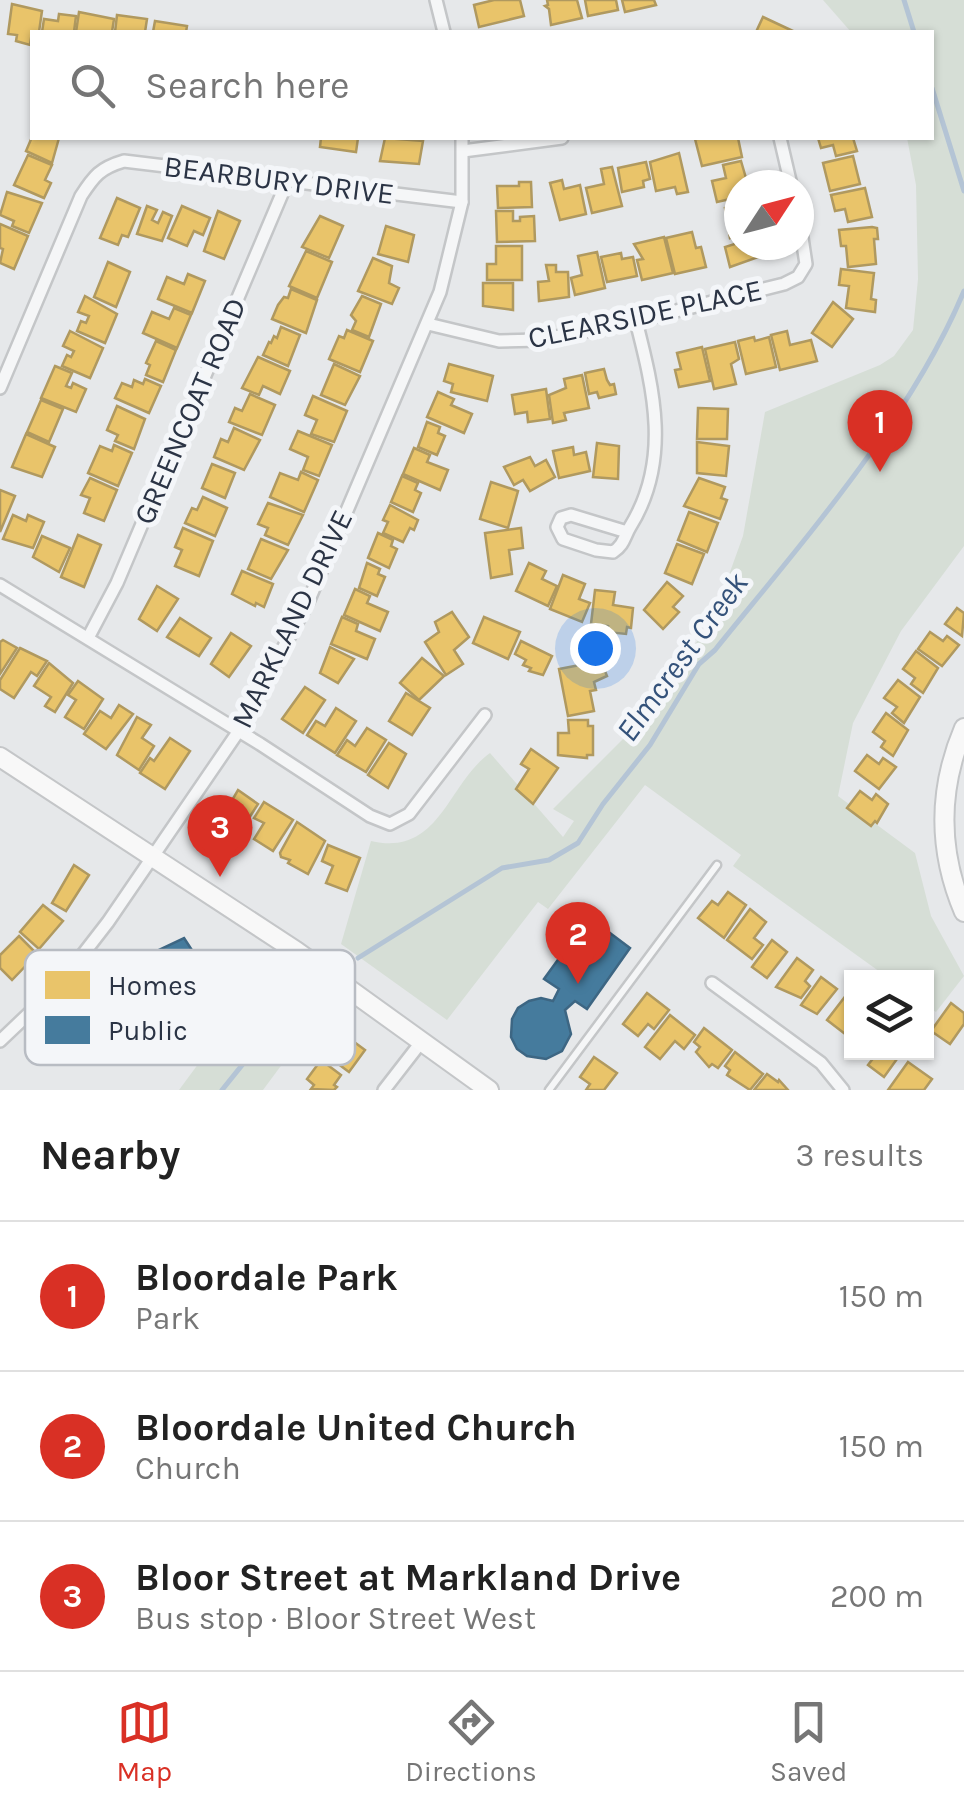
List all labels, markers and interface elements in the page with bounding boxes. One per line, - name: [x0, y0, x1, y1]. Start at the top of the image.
- search box: [30, 30, 934, 140]
- icon: search: [65, 58, 120, 113]
- text: Search here: [145, 63, 349, 108]
- street label: BEARBURY DRIVE: [162, 148, 396, 212]
- north arrow: [724, 170, 814, 260]
- street label: CLEARSIDE PLACE: [525, 272, 765, 356]
- street label: GREENCOAT ROAD: [126, 292, 254, 530]
- pin: 1: [848, 390, 912, 472]
- street label: MARKLAND DRIVE: [224, 504, 360, 734]
- water label: Elmcrest Creek: [609, 565, 756, 748]
- your location: [570, 623, 621, 674]
- pin: 3: [188, 794, 252, 877]
- pin: 2: [546, 902, 610, 984]
- legend: [25, 950, 355, 1065]
- text: Homes: [108, 969, 197, 1002]
- map controls: [844, 970, 934, 1060]
- button: layers: [844, 970, 934, 1060]
- text: Public: [108, 1014, 188, 1047]
- text: Nearby: [40, 1130, 180, 1180]
- text: 3 results: [796, 1137, 924, 1174]
- text: Bloordale Park: [135, 1255, 398, 1300]
- text: 1: [67, 1278, 78, 1315]
- text: 150 m: [839, 1278, 924, 1315]
- text: Park: [135, 1300, 200, 1337]
- text: Bloordale United Church: [135, 1405, 577, 1450]
- text: 2: [63, 1428, 82, 1465]
- text: 150 m: [839, 1428, 924, 1465]
- text: Church: [135, 1450, 241, 1487]
- text: Bloor Street at Markland Drive: [135, 1555, 681, 1600]
- text: 3: [63, 1578, 82, 1615]
- text: 200 m: [830, 1578, 924, 1615]
- text: Bus stop · Bloor Street West: [135, 1600, 536, 1637]
- tab: Map: [117, 1695, 172, 1788]
- tab: Directions: [405, 1695, 537, 1788]
- tab: Saved: [770, 1695, 847, 1788]

